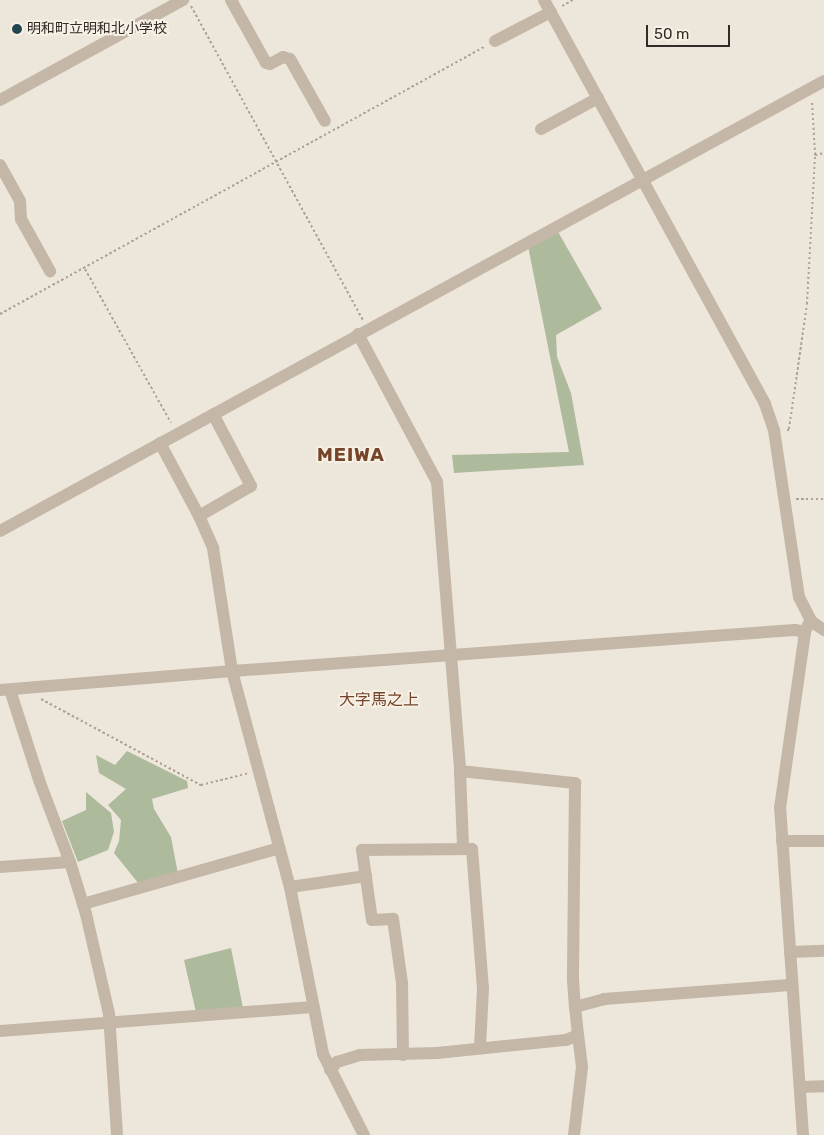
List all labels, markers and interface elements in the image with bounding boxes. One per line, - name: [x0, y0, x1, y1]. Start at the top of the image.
- scale bar: [649, 15, 733, 47]
- place label: 明和町立明和北小学校: [27, 21, 167, 37]
- marker: 明和町立明和北小学校: [11, 23, 23, 35]
- text: 50 m: [654, 25, 689, 43]
- district label: MEIWA: [316, 444, 386, 466]
- district label: 大字馬之上: [339, 690, 419, 710]

